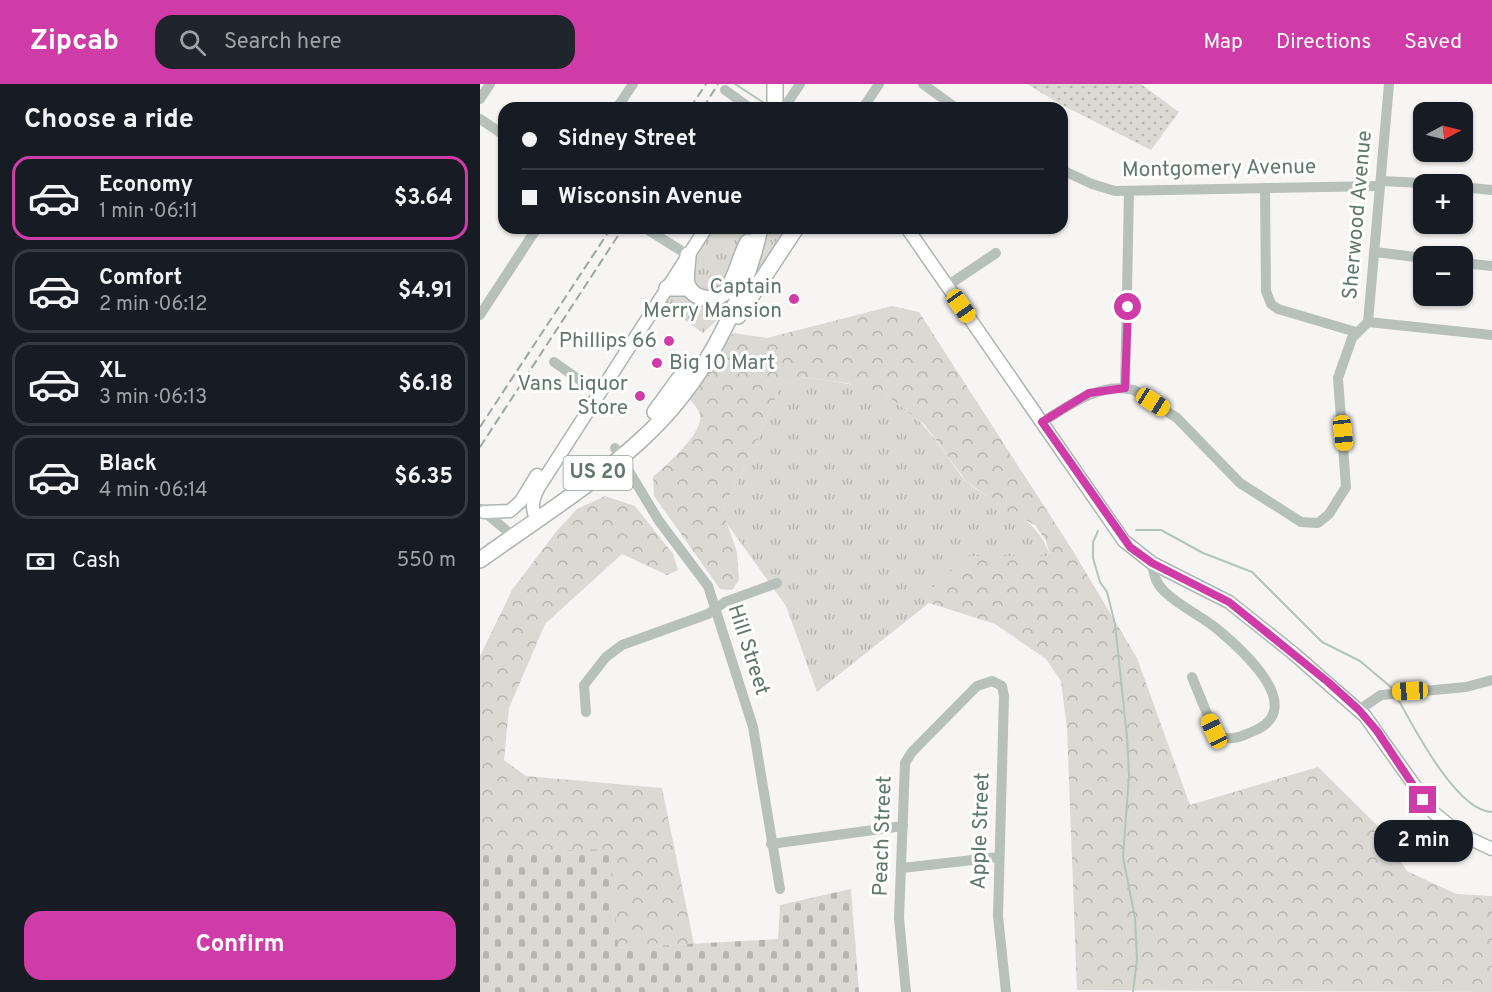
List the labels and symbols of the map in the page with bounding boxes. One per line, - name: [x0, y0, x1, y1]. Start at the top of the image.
- north arrow: [1413, 102, 1473, 162]
- street label: Sherwood Avenue: [1337, 129, 1379, 301]
- street label: Montgomery Avenue: [1122, 154, 1316, 184]
- place label: Captain Merry Mansion: [643, 274, 782, 325]
- car: [943, 286, 979, 326]
- marker: Captain Merry Mansion: [787, 292, 801, 306]
- route start: [1114, 293, 1141, 320]
- place label: Phillips 66: [559, 328, 657, 355]
- marker: Phillips 66: [662, 334, 676, 348]
- place label: Big 10 Mart: [669, 350, 775, 377]
- marker: Big 10 Mart: [650, 356, 664, 370]
- place label: Vans Liquor Store: [517, 371, 628, 422]
- car: [1133, 385, 1173, 419]
- marker: Vans Liquor Store: [633, 389, 647, 403]
- car: [1332, 414, 1354, 452]
- road number: US 20: [564, 456, 632, 490]
- street label: Hill Street: [721, 601, 775, 699]
- car: [1392, 681, 1428, 701]
- car: [1198, 711, 1230, 751]
- street label: Apple Street: [965, 772, 997, 890]
- street label: Peach Street: [867, 775, 899, 897]
- route end: [1409, 786, 1436, 813]
- callout: 2 min: [1374, 821, 1472, 863]

